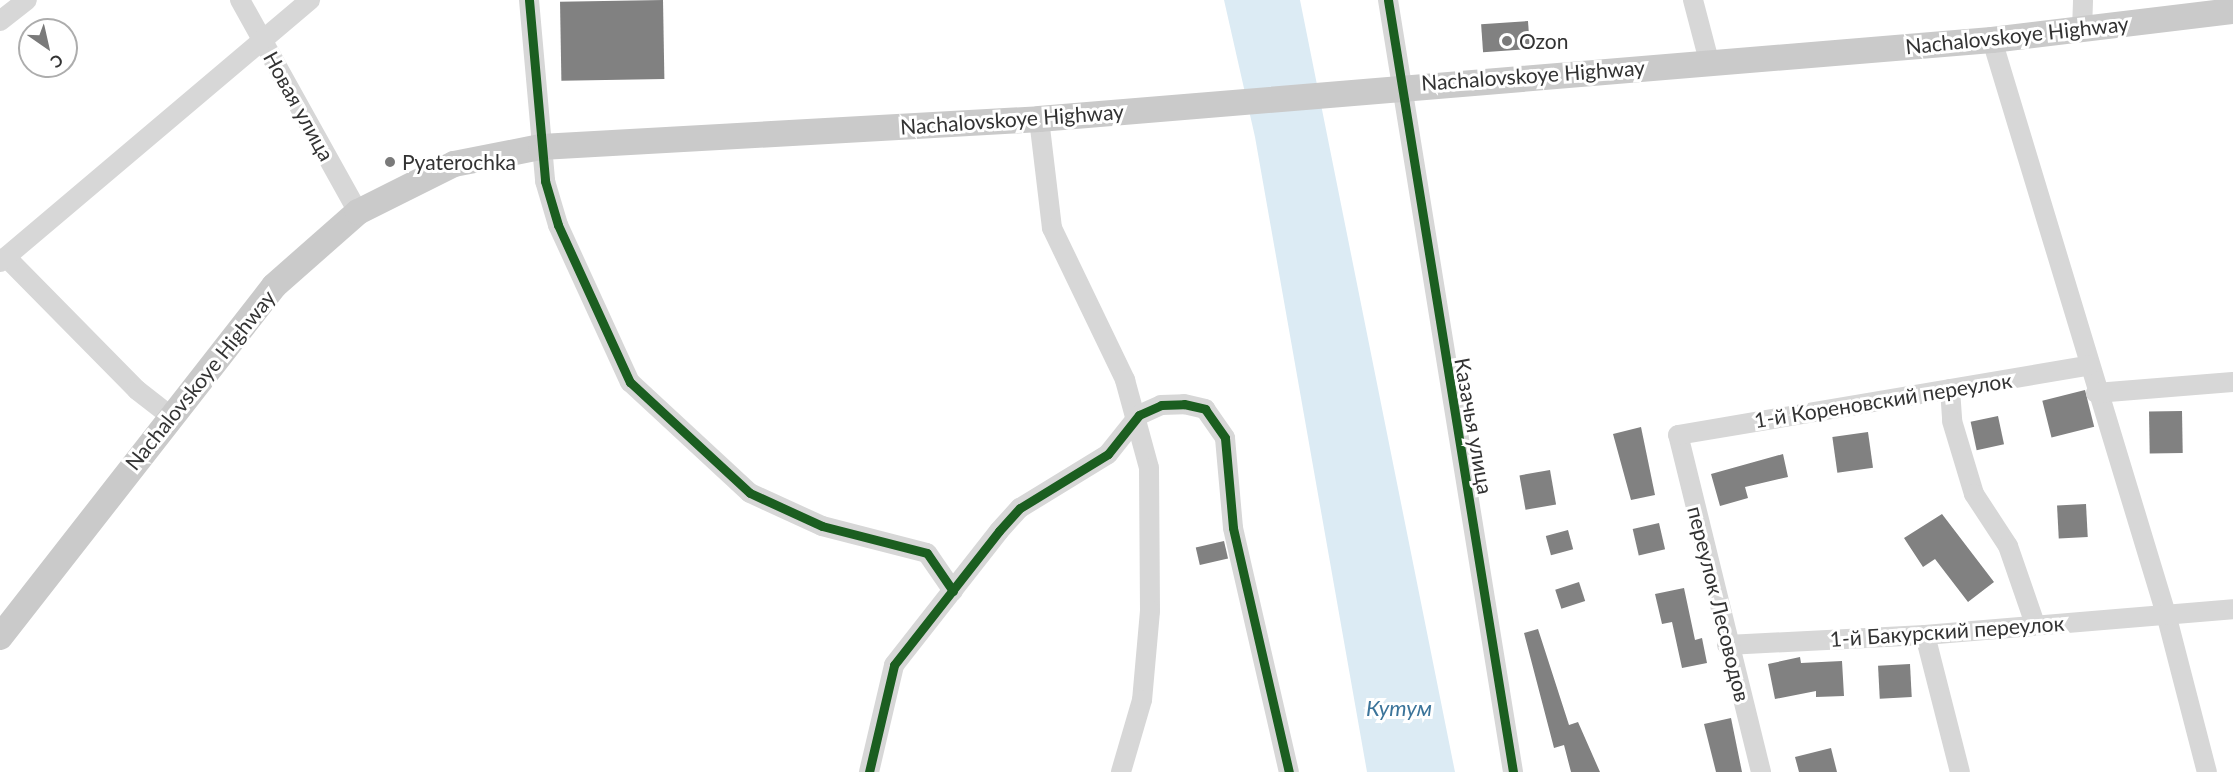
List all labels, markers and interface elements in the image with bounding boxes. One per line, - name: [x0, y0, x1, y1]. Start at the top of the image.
- street label: Nachalovskoye Highway: [1904, 11, 2130, 59]
- north arrow: [18, 18, 78, 78]
- place label: Ozon: [1519, 28, 1568, 54]
- marker: Ozon: [1500, 34, 1514, 48]
- street label: Новая улица: [259, 47, 339, 165]
- text: С: [48, 51, 67, 73]
- street label: Nachalovskoye Highway: [1420, 55, 1646, 95]
- street label: Nachalovskoye Highway: [899, 99, 1125, 139]
- place label: Pyaterochka: [402, 149, 516, 175]
- marker: Pyaterochka: [383, 155, 397, 169]
- street label: Nachalovskoye Highway: [120, 285, 280, 475]
- street label: Казачья улица: [1450, 356, 1498, 496]
- street label: 1-й Кореновский переулок: [1752, 367, 2014, 433]
- street label: переулок Лесоводов: [1683, 504, 1755, 704]
- street label: 1-й Бакурский переулок: [1829, 610, 2065, 652]
- water label: Кутум: [1366, 695, 1432, 721]

